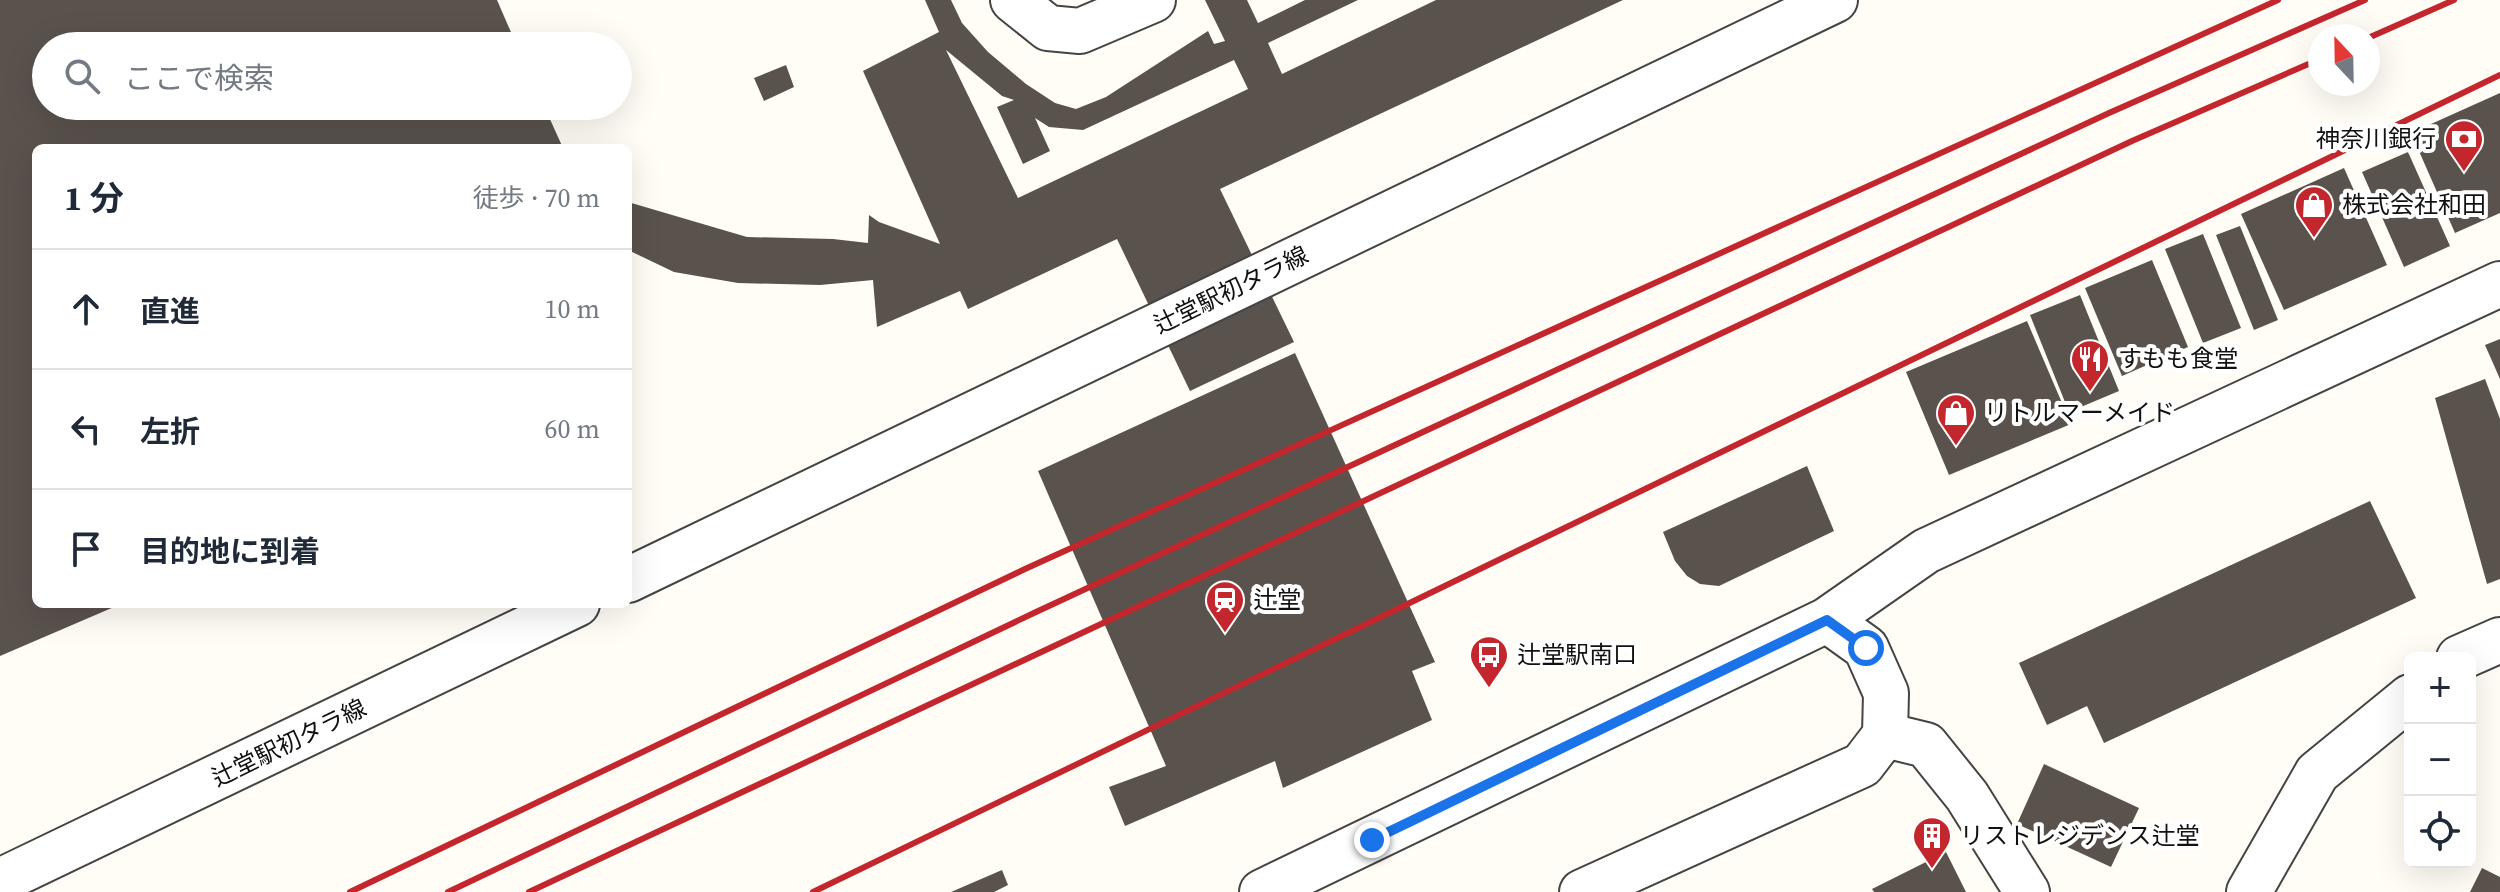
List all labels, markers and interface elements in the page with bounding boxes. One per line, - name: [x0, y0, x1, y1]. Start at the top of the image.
- north arrow: [2308, 24, 2380, 96]
- search box: [32, 32, 632, 120]
- icon: search: [60, 54, 104, 98]
- text: ここで検索: [124, 58, 274, 99]
- bank icon: 神奈川銀行: [2443, 118, 2485, 173]
- place label: 神奈川銀行: [2316, 122, 2436, 155]
- text: 1 分: [64, 175, 124, 221]
- text: 徒歩 · 70 m: [473, 180, 600, 216]
- shop icon: 株式会社和田: [2293, 184, 2335, 239]
- place label: 株式会社和田: [2342, 188, 2486, 221]
- street label: 辻堂駅初タラ線: [1148, 238, 1314, 341]
- icon: ahead: [64, 287, 108, 331]
- text: 直進: [140, 291, 200, 332]
- text: 10 m: [545, 291, 600, 327]
- restaurant icon: すもも食堂: [2069, 338, 2111, 393]
- place label: すもも食堂: [2118, 342, 2238, 375]
- shop icon: リトルマーメイド: [1935, 392, 1977, 447]
- place label: リトルマーメイド: [1984, 396, 2175, 429]
- icon: left: [64, 407, 108, 451]
- text: 左折: [140, 411, 200, 452]
- text: 60 m: [545, 411, 600, 447]
- icon: arrive: [64, 527, 108, 571]
- text: 目的地に到着: [140, 531, 320, 572]
- station icon: 辻堂: [1204, 579, 1246, 634]
- place label: 辻堂: [1253, 583, 1301, 616]
- route start: [1848, 630, 1884, 666]
- bus stop icon: 辻堂駅南口: [1468, 634, 1510, 689]
- place label: 辻堂駅南口: [1517, 638, 1637, 671]
- map controls: [2404, 652, 2476, 868]
- button: +: [2404, 652, 2476, 724]
- street label: 辻堂駅初タラ線: [206, 691, 372, 794]
- button: −: [2404, 724, 2476, 796]
- button: locate: [2404, 796, 2476, 868]
- building icon: リストレジデンス辻堂: [1911, 815, 1953, 870]
- place label: リストレジデンス辻堂: [1960, 819, 2200, 852]
- route end: [1354, 822, 1390, 858]

